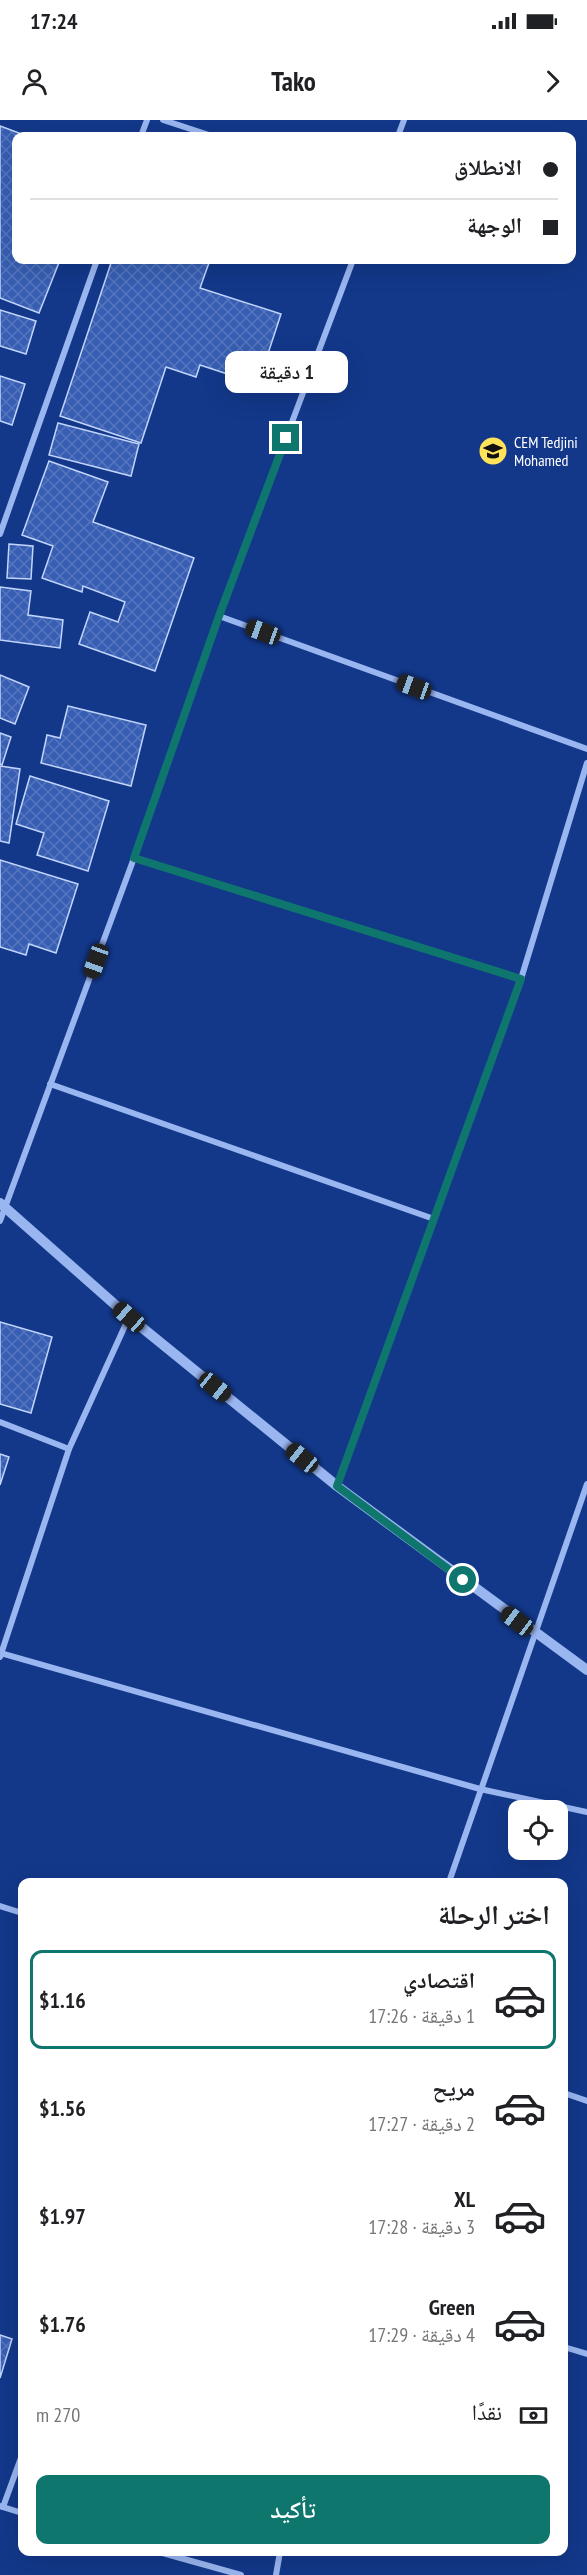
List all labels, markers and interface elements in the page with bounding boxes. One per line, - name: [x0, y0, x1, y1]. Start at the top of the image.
- text: 17:24: [30, 7, 78, 35]
- text: Tako: [271, 64, 316, 98]
- icon: person: [18, 65, 51, 98]
- icon: forward: [536, 65, 569, 98]
- text: الانطلاق: [454, 153, 522, 181]
- text: الوجهة: [467, 211, 522, 239]
- callout: 1 دقيقة: [224, 351, 348, 393]
- text: 1 دقيقة: [259, 359, 314, 385]
- route end: [272, 424, 299, 451]
- place label: CEM Tedjini Mohamed: [514, 432, 578, 470]
- school or university icon: CEM Tedjini Mohamed: [477, 435, 509, 467]
- car: [243, 617, 283, 647]
- car: [394, 672, 434, 702]
- car: [81, 941, 111, 981]
- car: [110, 1298, 148, 1336]
- car: [195, 1369, 235, 1405]
- car: [282, 1440, 322, 1476]
- route start: [449, 1566, 476, 1593]
- car: [497, 1603, 537, 1639]
- map controls: [508, 1800, 568, 1860]
- button: locate: [508, 1800, 568, 1860]
- text: اختر الرحلة: [438, 1897, 550, 1931]
- text: اقتصادي: [403, 1966, 475, 1994]
- icon: car: [493, 1973, 547, 2027]
- text: $1.16: [39, 1986, 86, 2014]
- text: 1 دقيقة · 17:26: [368, 2003, 475, 2029]
- text: مريح: [432, 2074, 475, 2102]
- icon: car: [493, 2081, 547, 2135]
- text: $1.56: [39, 2094, 86, 2122]
- text: 2 دقيقة · 17:27: [368, 2111, 475, 2137]
- text: XL: [454, 2185, 475, 2213]
- icon: car: [493, 2189, 547, 2243]
- text: $1.97: [39, 2202, 86, 2230]
- text: 3 دقيقة · 17:28: [368, 2214, 475, 2240]
- text: Green: [429, 2293, 475, 2321]
- icon: car: [493, 2297, 547, 2351]
- text: $1.76: [39, 2310, 86, 2338]
- text: 4 دقيقة · 17:29: [368, 2322, 475, 2348]
- text: نقدًا: [472, 2398, 502, 2426]
- icon: cash: [517, 2399, 550, 2432]
- text: 270 m: [36, 2402, 80, 2428]
- button: تأكيد: [36, 2475, 550, 2544]

